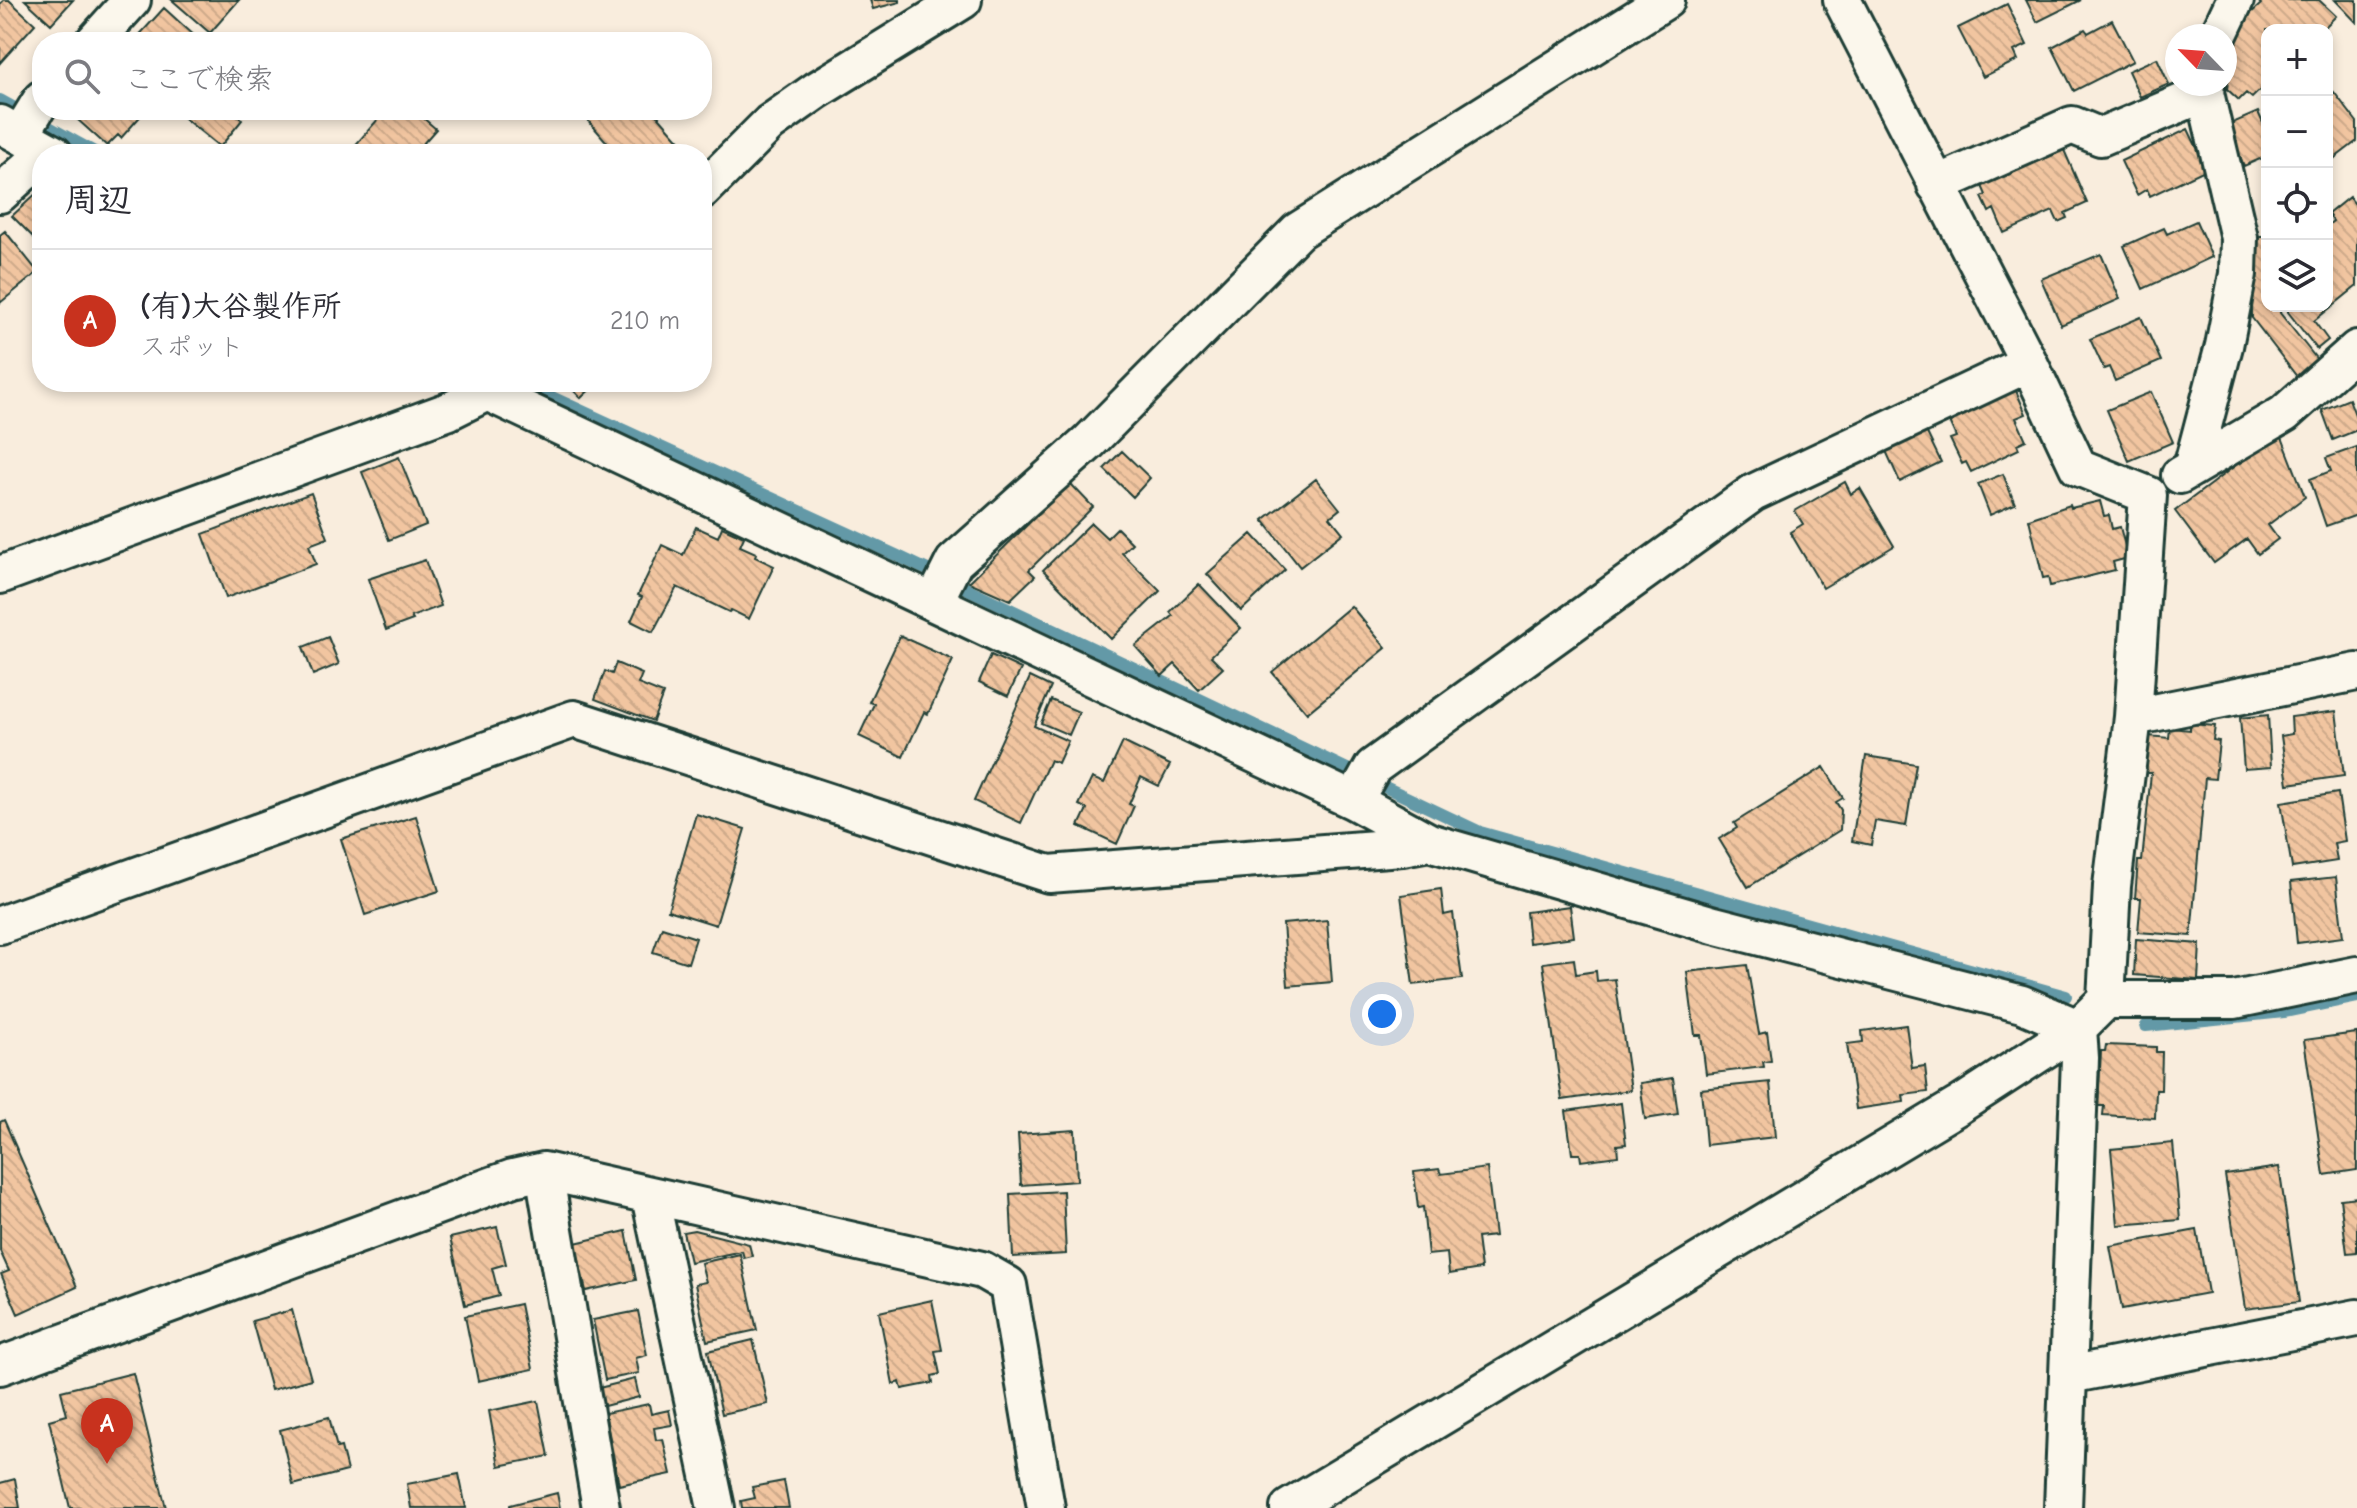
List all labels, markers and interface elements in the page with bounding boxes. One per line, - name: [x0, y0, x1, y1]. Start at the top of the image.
- north arrow: [2165, 24, 2237, 96]
- map controls: [2261, 24, 2333, 312]
- button: +: [2261, 24, 2333, 96]
- search box: [32, 32, 712, 120]
- icon: search: [60, 54, 104, 98]
- text: ここで検索: [124, 62, 274, 97]
- button: −: [2261, 96, 2333, 168]
- button: locate: [2261, 168, 2333, 240]
- text: 周辺: [64, 180, 132, 220]
- button: layers: [2261, 240, 2333, 312]
- text: (有)大谷製作所: [140, 289, 341, 324]
- text: A: [83, 306, 97, 336]
- text: 210 m: [610, 306, 680, 336]
- text: スポット: [140, 332, 244, 362]
- your location: [1362, 994, 1402, 1034]
- pin: A: [81, 1398, 133, 1464]

